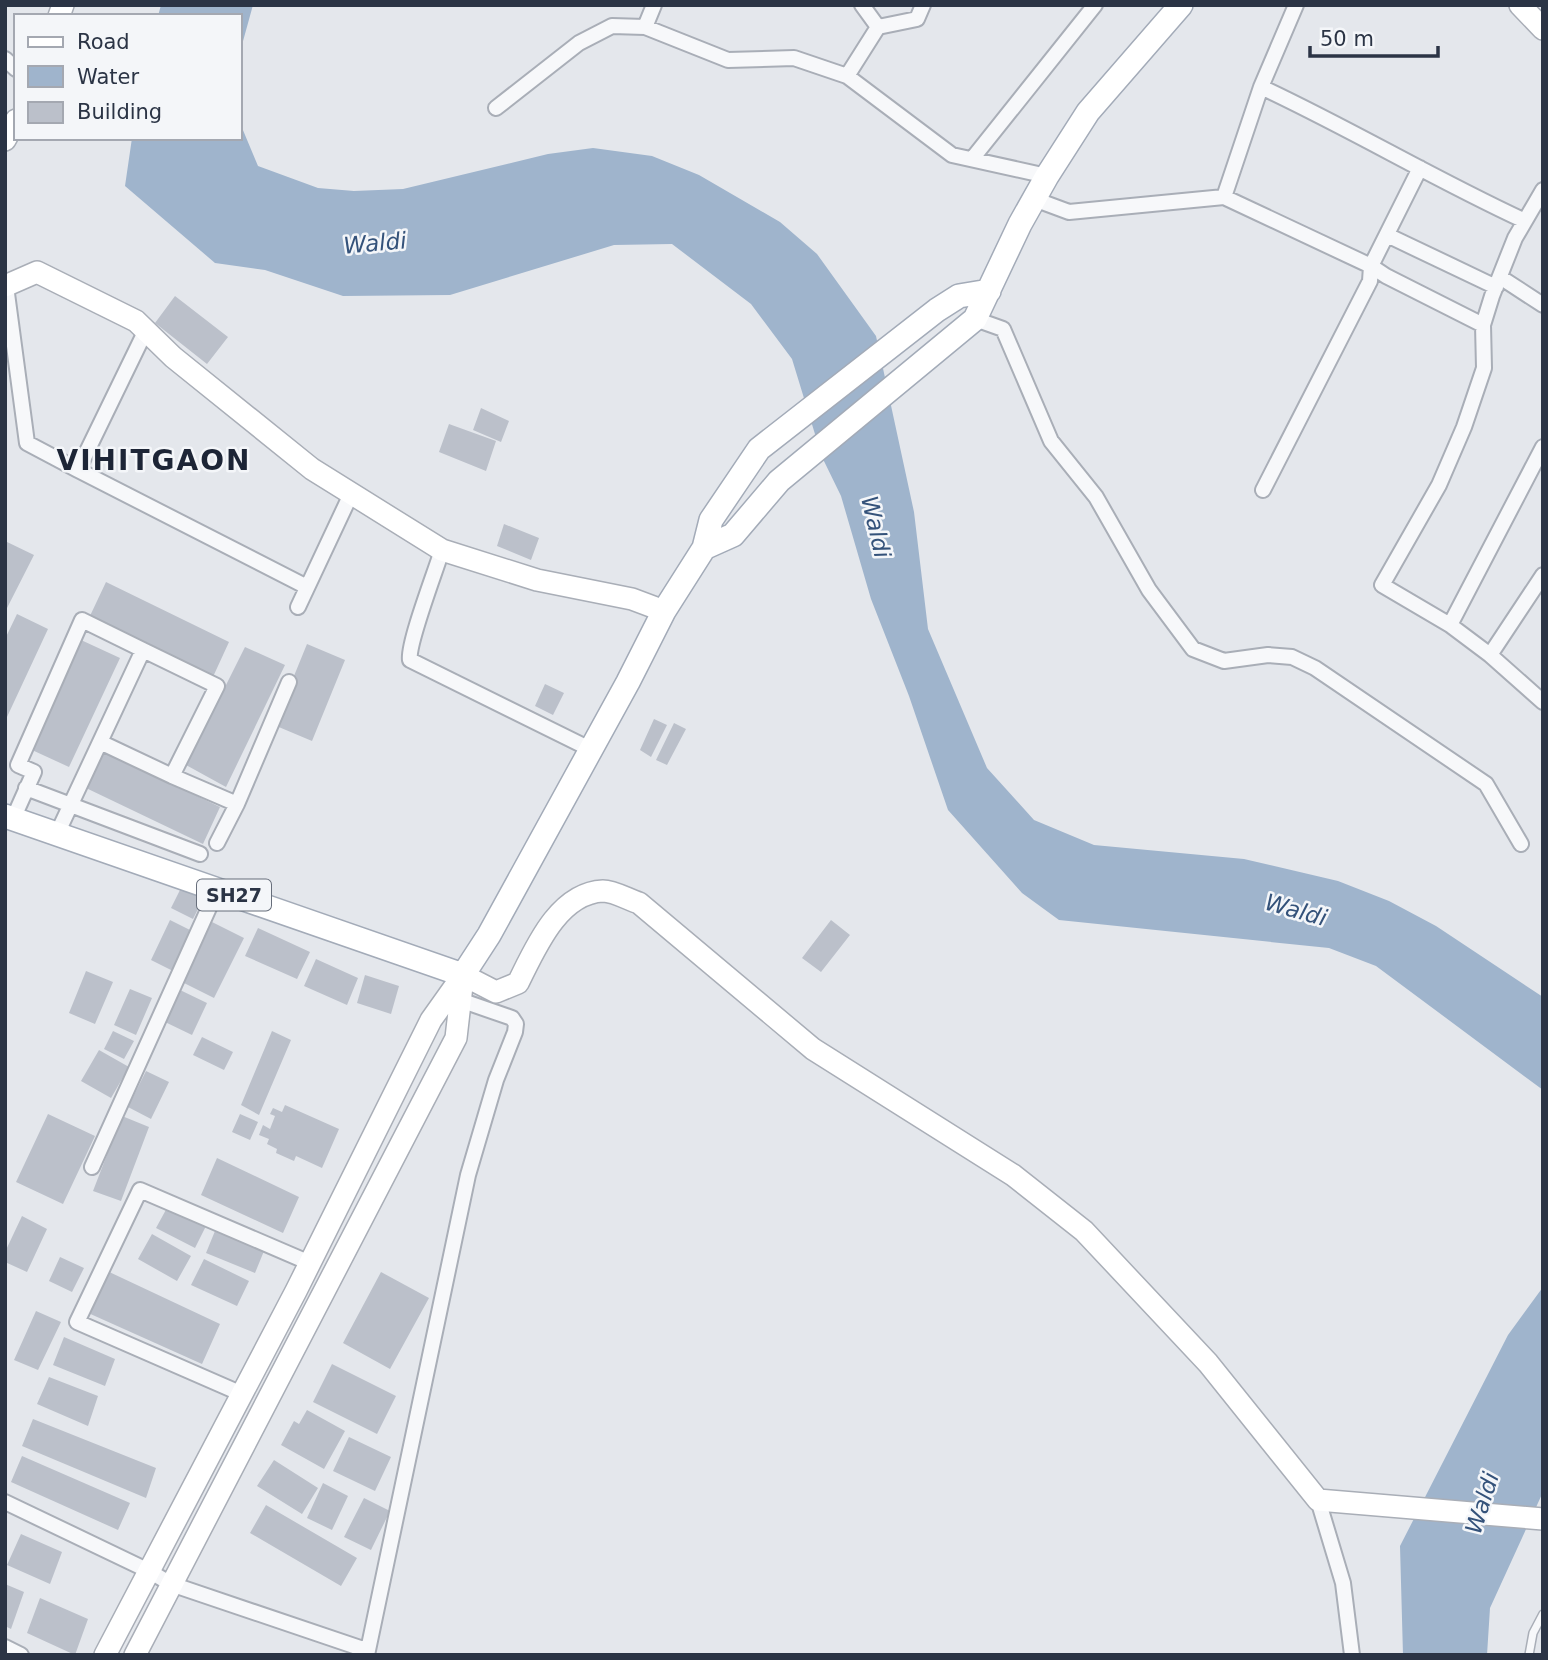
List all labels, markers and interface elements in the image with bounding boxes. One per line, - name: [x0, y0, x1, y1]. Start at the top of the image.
- legend: [14, 14, 242, 140]
- scale bar: [1310, 14, 1438, 58]
- text: 50 m: [1320, 27, 1374, 51]
- text: Road: [77, 30, 130, 54]
- text: Water: [77, 65, 139, 89]
- text: Building: [77, 100, 162, 124]
- water label: Waldi: [343, 227, 408, 259]
- district label: VIHITGAON: [57, 444, 251, 477]
- water label: Waldi: [856, 493, 896, 561]
- road number: SH27: [197, 880, 271, 911]
- water label: Waldi: [1262, 889, 1330, 931]
- water label: Waldi: [1460, 1468, 1504, 1537]

